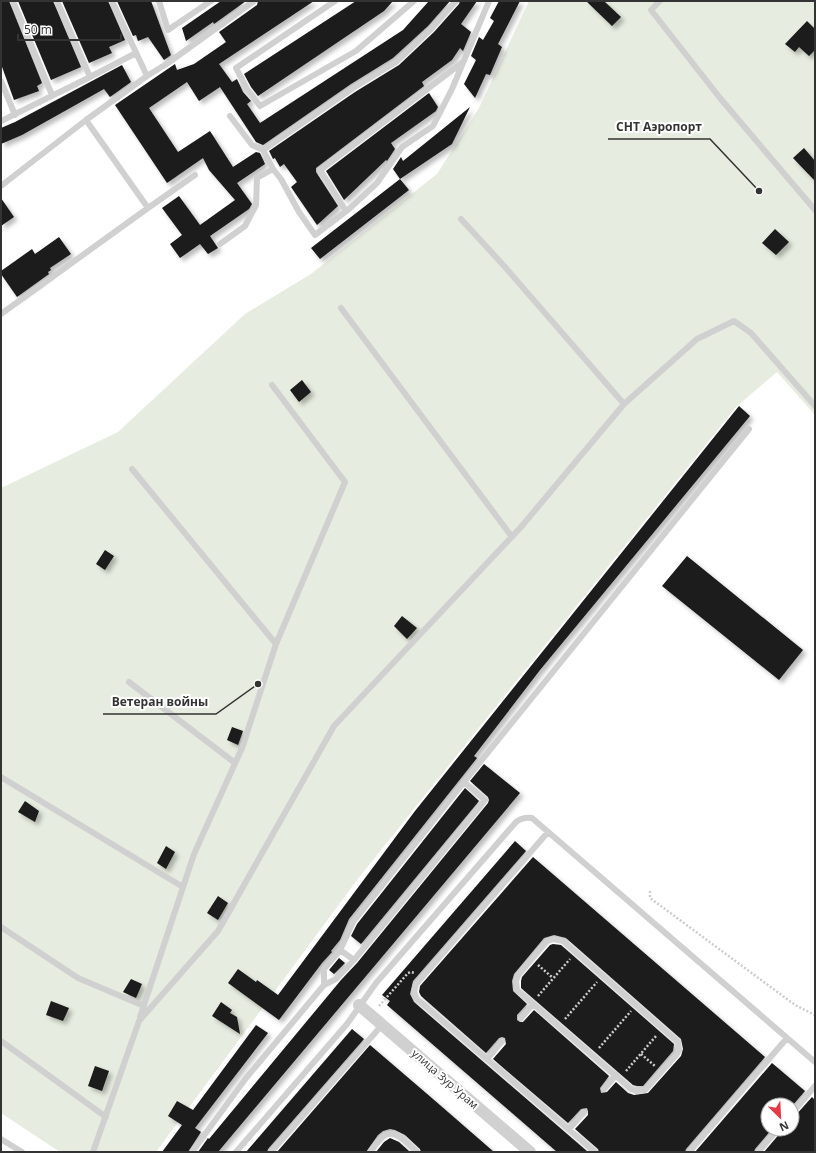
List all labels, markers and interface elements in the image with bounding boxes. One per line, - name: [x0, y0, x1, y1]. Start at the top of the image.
- scale bar: [18, 16, 121, 42]
- text: 50 m: [24, 21, 52, 38]
- callout: СНТ Аэропорт: [608, 115, 710, 139]
- text: СНТ Аэропорт: [616, 118, 702, 135]
- callout: Ветеран войны: [103, 690, 216, 714]
- text: Ветеран войны: [112, 693, 208, 710]
- street label: улица Зур Урам: [409, 1045, 482, 1112]
- north arrow: [760, 1097, 800, 1137]
- text: N: [777, 1118, 791, 1135]

